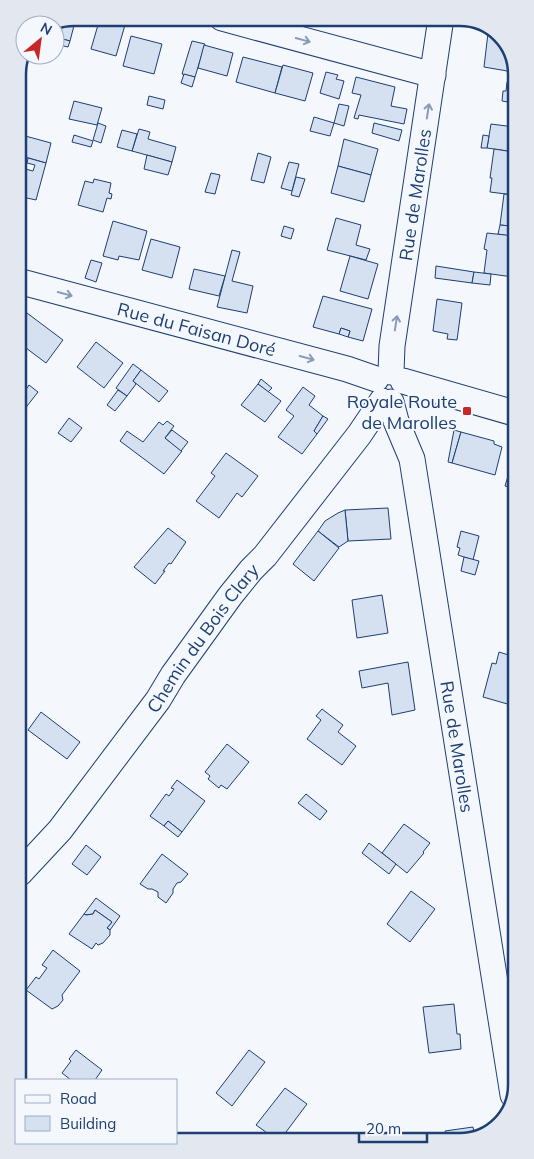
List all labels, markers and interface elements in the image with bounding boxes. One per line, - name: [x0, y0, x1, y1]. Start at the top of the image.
- north arrow: [15, 15, 65, 65]
- text: N: [37, 18, 55, 39]
- one-way arrow: [294, 35, 310, 45]
- one-way arrow: [423, 103, 433, 119]
- street label: Rue de Marolles: [393, 127, 436, 262]
- one-way arrow: [57, 290, 73, 299]
- street label: Rue du Faisan Doré: [115, 297, 278, 361]
- one-way arrow: [391, 315, 401, 331]
- one-way arrow: [298, 354, 314, 363]
- place label: Royale Route de Marolles: [347, 390, 457, 434]
- marker: Royale Route de Marolles: [461, 405, 473, 417]
- street label: Chemin du Bois Clary: [141, 558, 263, 717]
- street label: Rue de Marolles: [436, 679, 479, 814]
- legend: [15, 1079, 178, 1144]
- text: Road: [60, 1089, 97, 1108]
- scale bar: [359, 1112, 426, 1144]
- text: Building: [60, 1114, 116, 1133]
- text: 20 m: [366, 1119, 401, 1138]

